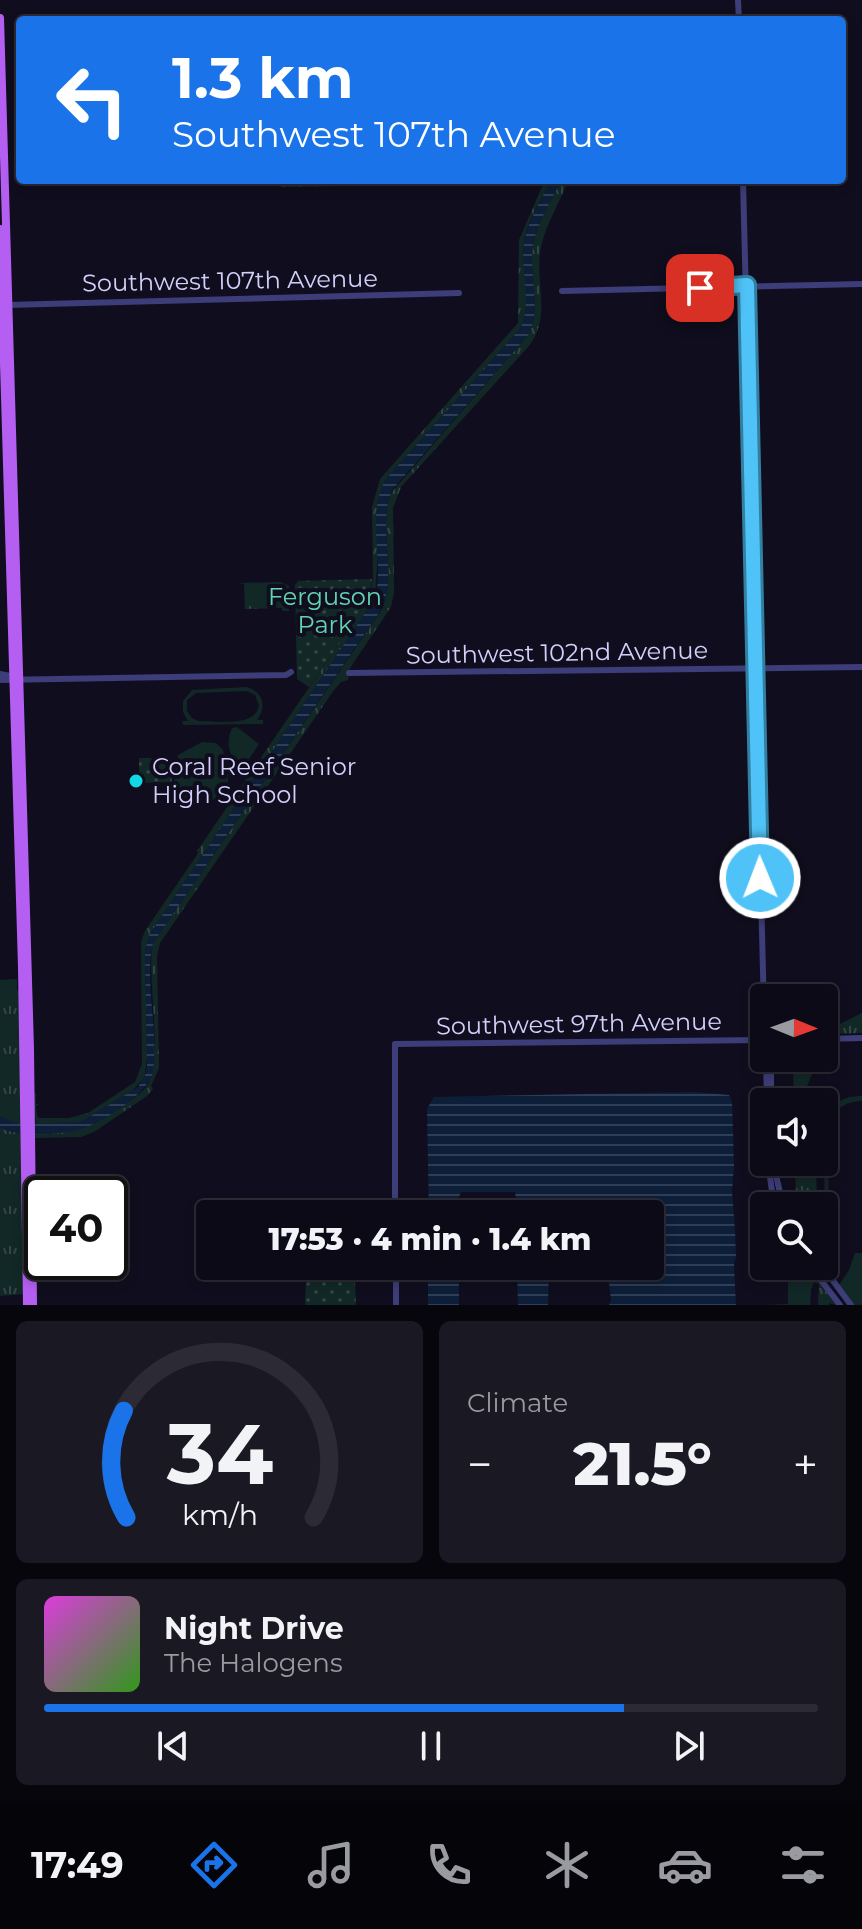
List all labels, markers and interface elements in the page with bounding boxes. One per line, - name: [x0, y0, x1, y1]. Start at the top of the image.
- text: 1.3 km: [172, 44, 353, 112]
- icon: left: [40, 48, 144, 152]
- text: Southwest 107th Avenue: [172, 112, 615, 156]
- pin: [666, 254, 734, 322]
- street label: Southwest 107th Avenue: [82, 263, 378, 298]
- icon: arrive: [678, 266, 722, 310]
- park label: Ferguson Park: [268, 582, 382, 639]
- street label: Southwest 102nd Avenue: [406, 635, 708, 670]
- place label: Coral Reef Senior High School: [152, 752, 356, 809]
- marker: Coral Reef Senior High School: [127, 772, 145, 790]
- position arrow: [718, 836, 802, 920]
- north arrow: [750, 984, 838, 1072]
- map controls: [750, 984, 838, 1280]
- street label: Southwest 97th Avenue: [436, 1007, 722, 1040]
- button: sound: [750, 1088, 838, 1176]
- speed limit sign: 40: [24, 1176, 128, 1280]
- button: search: [750, 1192, 838, 1280]
- text: 17:53 · 4 min · 1.4 km: [269, 1221, 591, 1258]
- text: Climate: [467, 1387, 568, 1419]
- text: 34: [165, 1403, 273, 1505]
- text: 21.5°: [573, 1427, 712, 1500]
- text: −: [467, 1437, 492, 1491]
- text: +: [793, 1437, 818, 1491]
- text: km/h: [181, 1497, 258, 1532]
- text: Night Drive: [164, 1610, 344, 1647]
- text: The Halogens: [164, 1647, 343, 1679]
- icon: previous: [151, 1724, 195, 1768]
- icon: pause: [409, 1724, 453, 1768]
- icon: next: [667, 1724, 711, 1768]
- icon: directions: [186, 1837, 242, 1893]
- icon: music: [303, 1837, 359, 1893]
- icon: phone: [421, 1837, 477, 1893]
- icon: climate: [539, 1837, 595, 1893]
- icon: car: [657, 1837, 713, 1893]
- icon: filters: [775, 1837, 831, 1893]
- text: 17:49: [31, 1843, 124, 1887]

